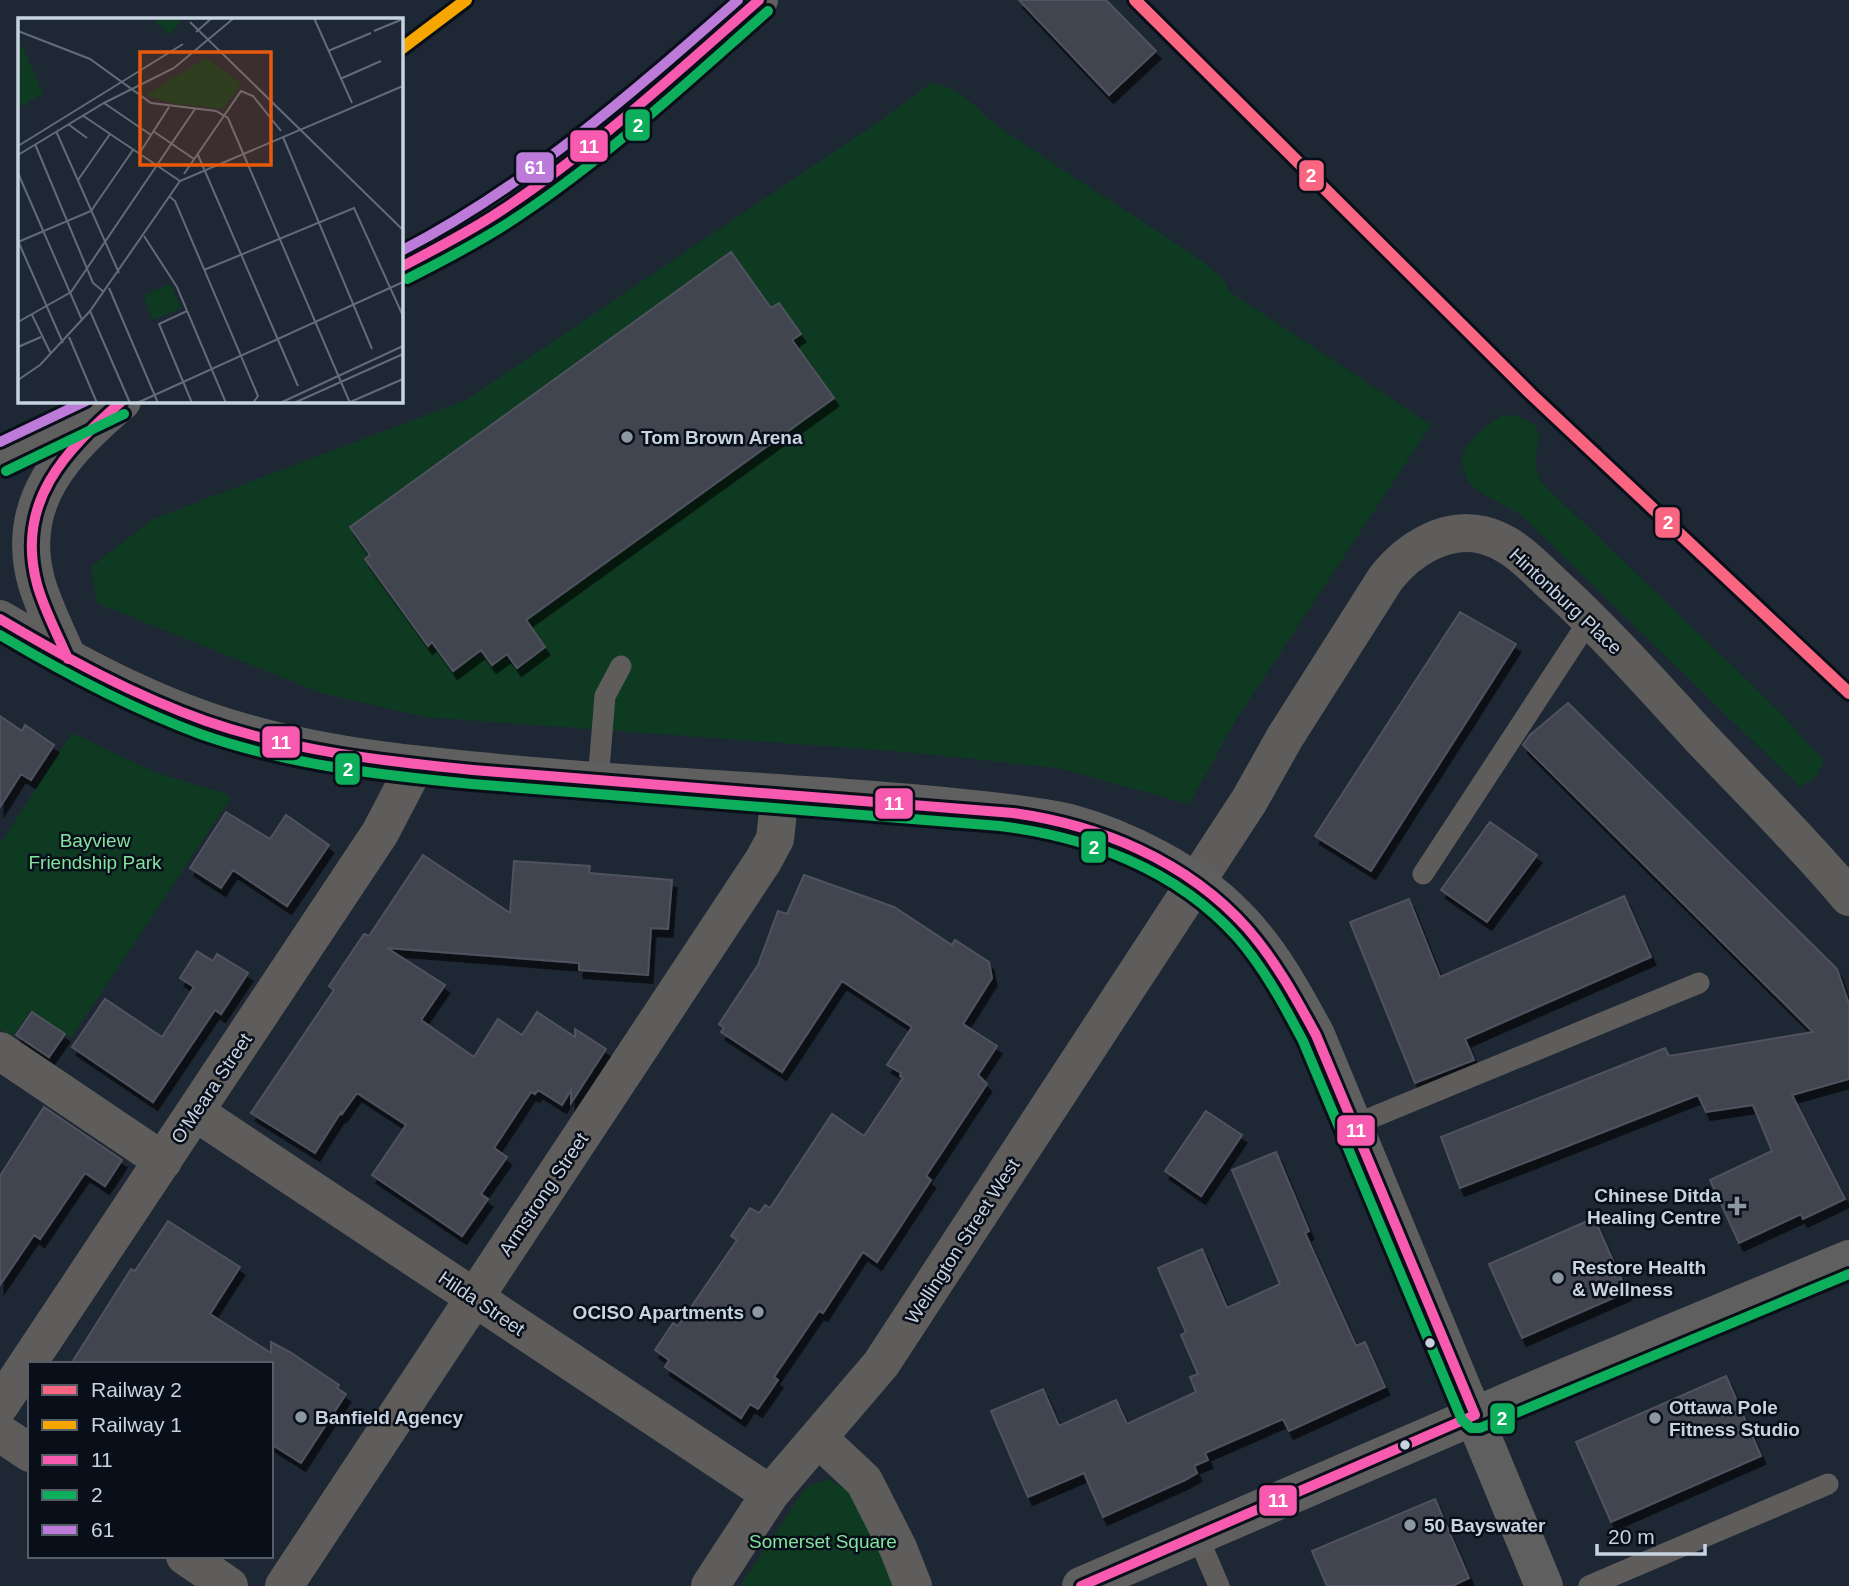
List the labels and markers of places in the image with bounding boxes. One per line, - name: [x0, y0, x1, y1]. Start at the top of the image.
- place label: Tom Brown Arena: [641, 427, 803, 448]
- marker: Tom Brown Arena: [619, 429, 635, 445]
- place label: Chinese Ditda Healing Centre: [1587, 1185, 1721, 1228]
- marker: Chinese Ditda Healing Centre: [1727, 1196, 1747, 1216]
- place label: Restore Health & Wellness: [1572, 1257, 1706, 1300]
- marker: Restore Health & Wellness: [1550, 1270, 1566, 1286]
- place label: OCISO Apartments: [573, 1302, 744, 1323]
- marker: OCISO Apartments: [750, 1304, 766, 1320]
- unlabelled marker: [1423, 1336, 1437, 1350]
- place label: Ottawa Pole Fitness Studio: [1669, 1397, 1800, 1440]
- place label: Banfield Agency: [315, 1407, 464, 1428]
- marker: Banfield Agency: [293, 1409, 309, 1425]
- marker: Ottawa Pole Fitness Studio: [1647, 1410, 1663, 1426]
- unlabelled marker: [1398, 1438, 1412, 1452]
- place label: 50 Bayswater: [1424, 1515, 1546, 1536]
- marker: 50 Bayswater: [1402, 1517, 1418, 1533]

